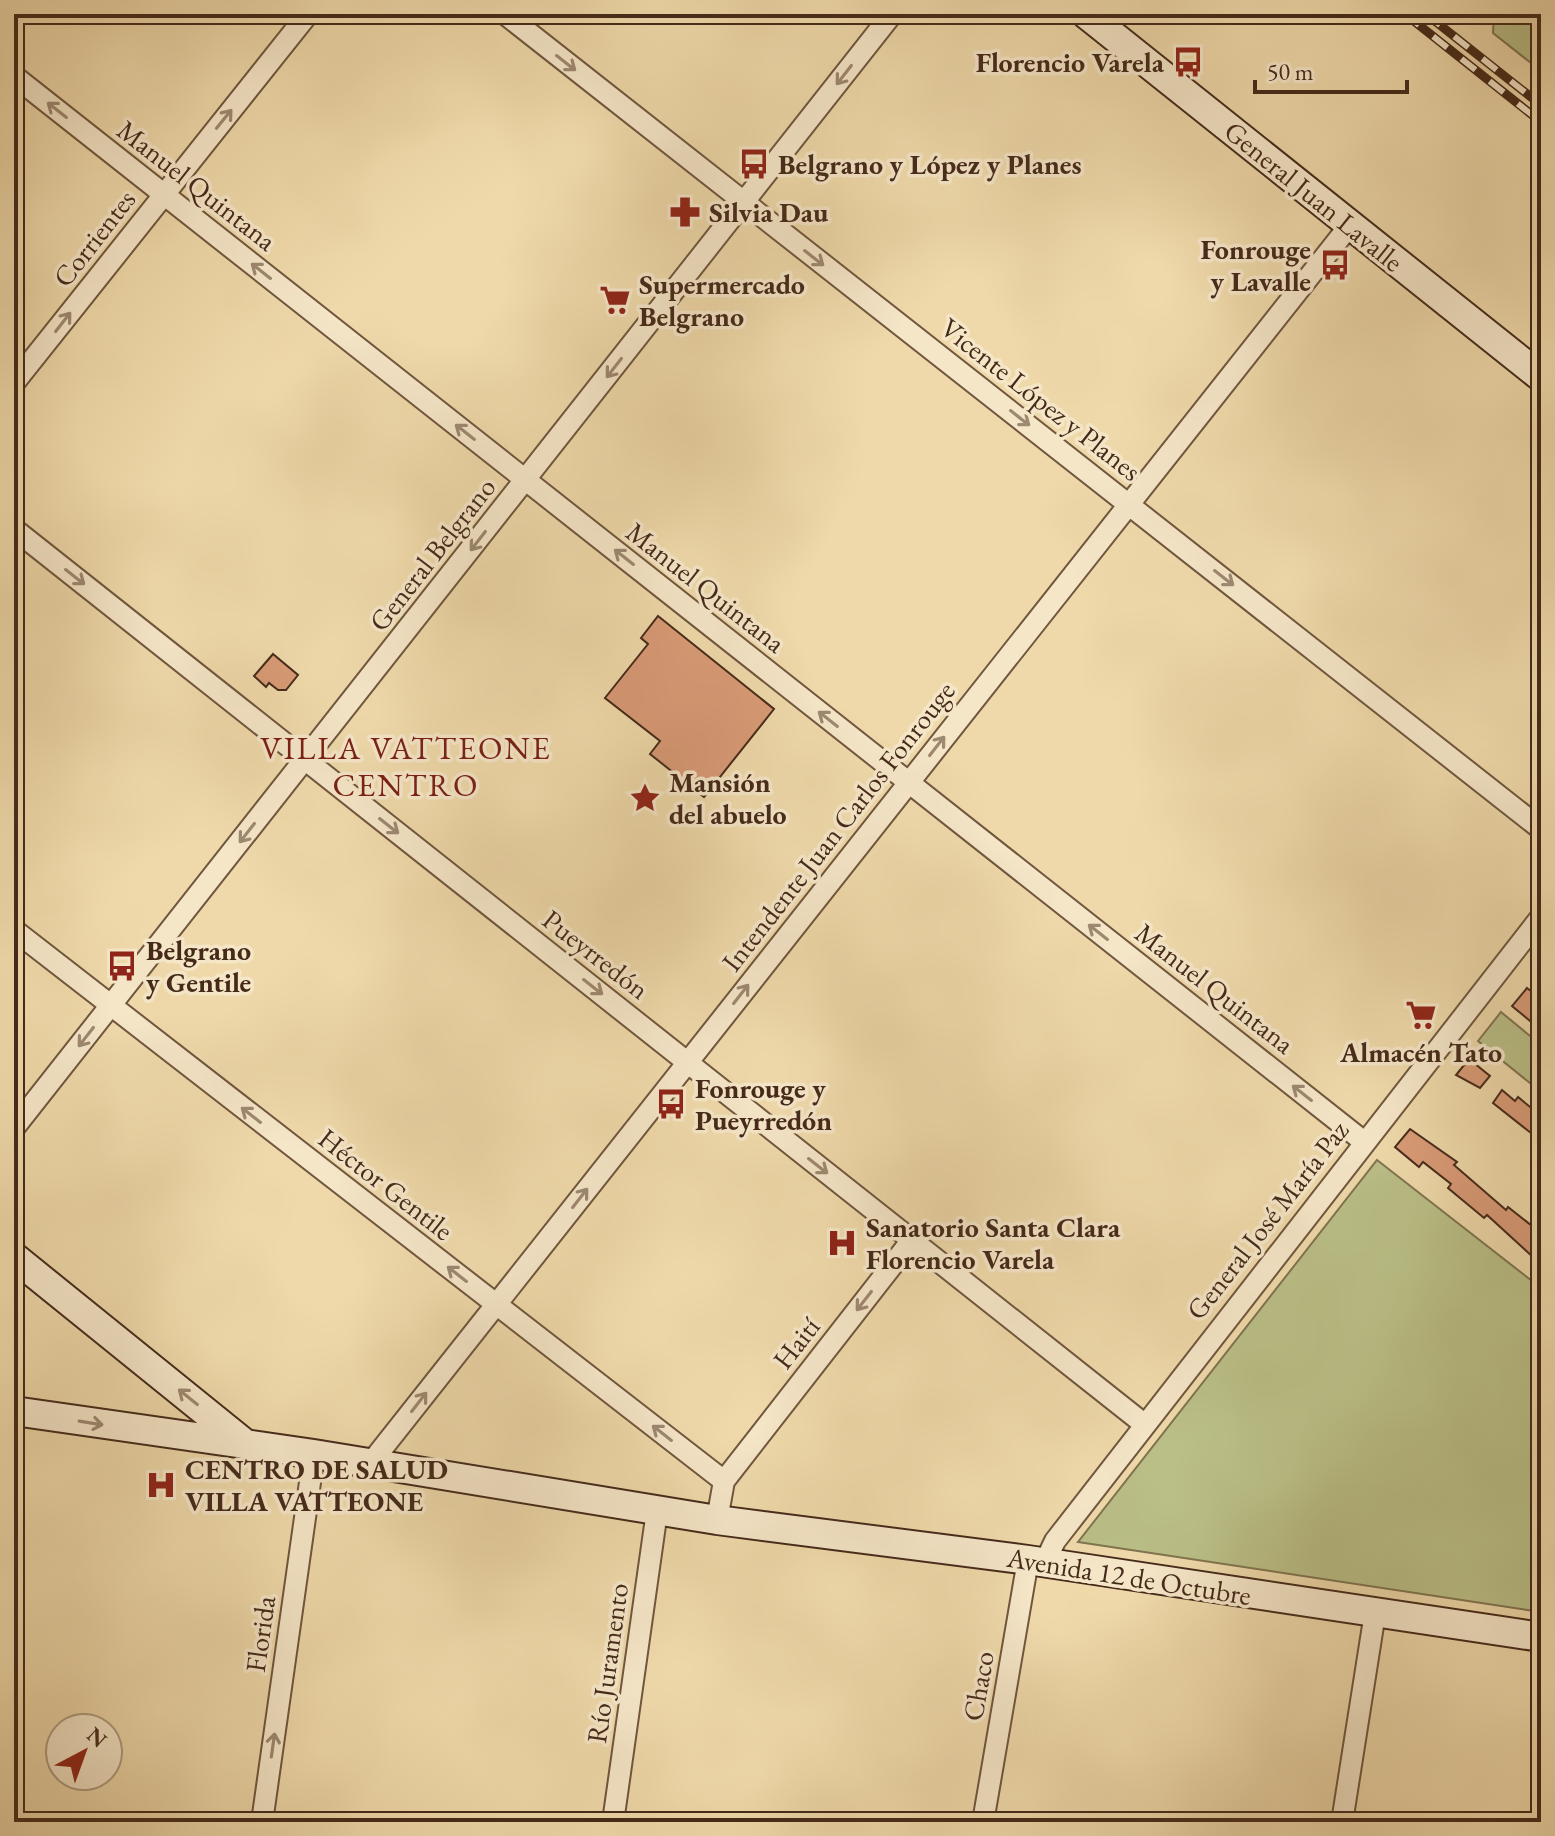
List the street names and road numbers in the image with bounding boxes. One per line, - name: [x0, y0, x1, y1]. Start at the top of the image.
- street label: Manuel Quintana: [110, 112, 285, 259]
- street label: General Juan Lavalle: [1217, 113, 1411, 279]
- street label: Corrientes: [45, 182, 143, 294]
- street label: Vicente López y Planes: [933, 309, 1149, 489]
- street label: General Belgrano: [361, 470, 503, 638]
- street label: Manuel Quintana: [619, 514, 794, 661]
- street label: Intendente Juan Carlos Fonrouge: [713, 674, 963, 978]
- street label: Pueyrredón: [535, 901, 657, 1007]
- street label: Manuel Quintana: [1128, 915, 1303, 1062]
- street label: General José María Paz: [1178, 1113, 1356, 1327]
- street label: Héctor Gentile: [311, 1120, 461, 1248]
- street label: Haití: [764, 1310, 828, 1376]
- street label: Avenida 12 de Octubre: [1003, 1539, 1254, 1613]
- street label: Río Juramento: [578, 1581, 636, 1745]
- street label: Florida: [237, 1593, 283, 1674]
- street label: Chaco: [954, 1648, 1002, 1724]

